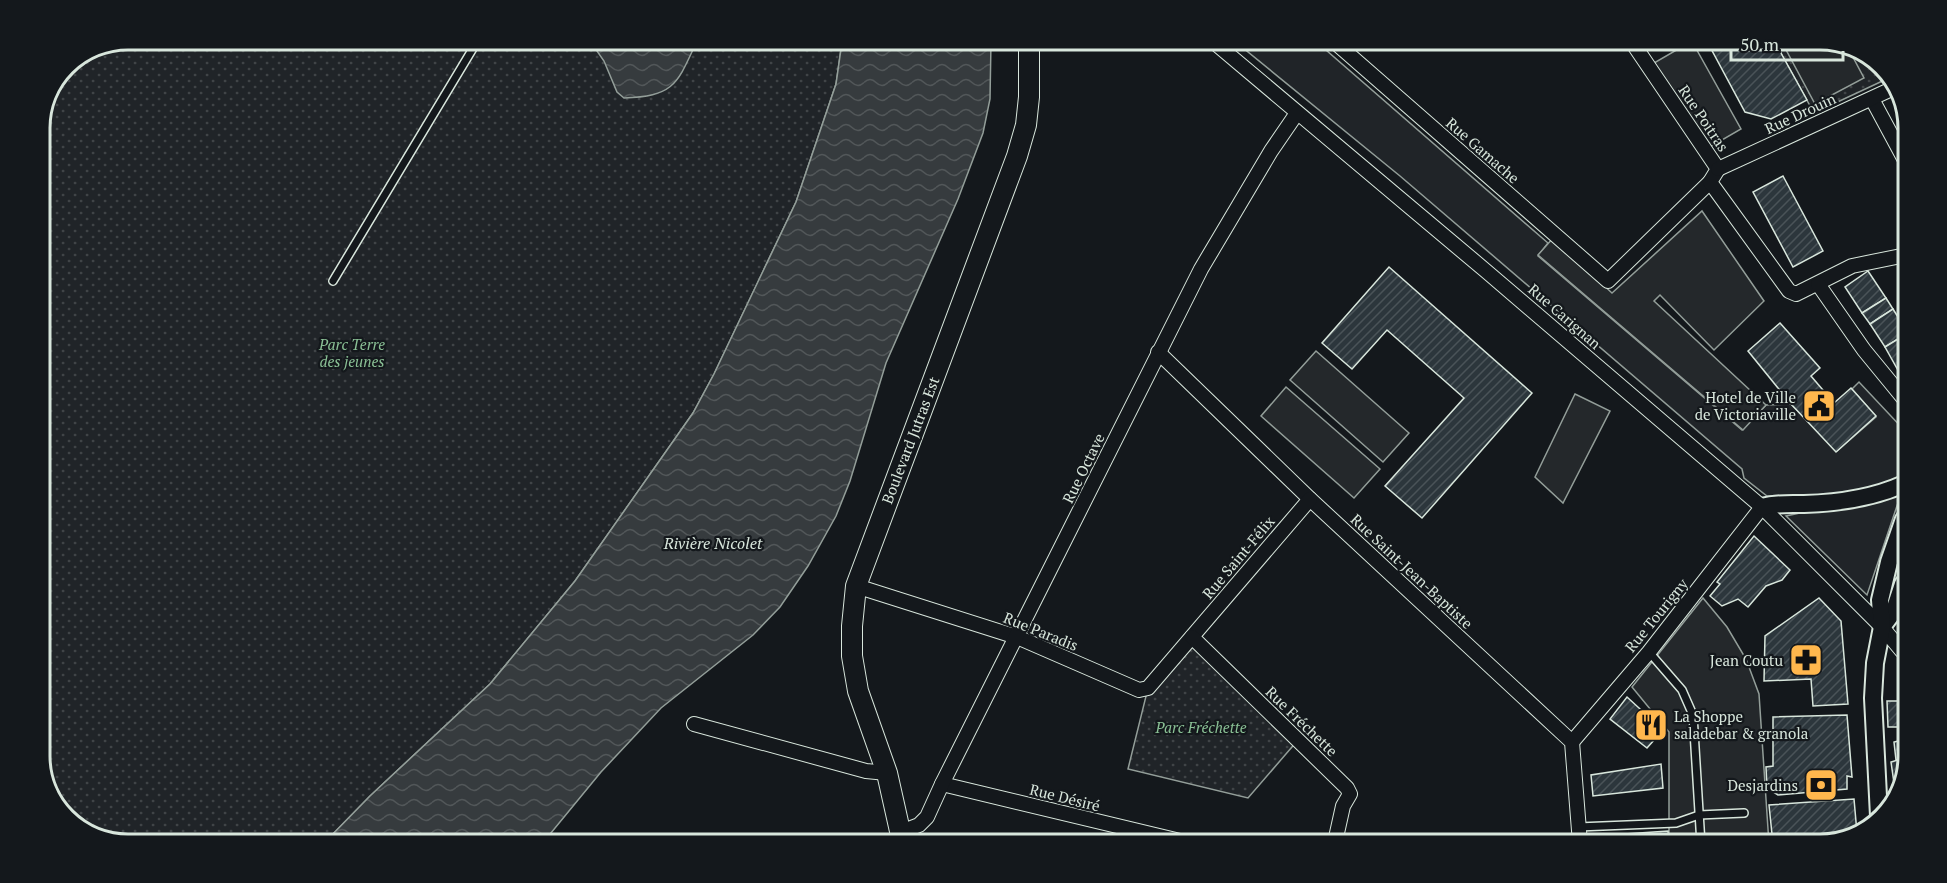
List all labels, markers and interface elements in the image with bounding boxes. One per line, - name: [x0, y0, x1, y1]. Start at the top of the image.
- scale bar: [1731, 24, 1844, 62]
- text: 50 m: [1740, 32, 1780, 56]
- street label: Rue Poitras: [1674, 81, 1734, 155]
- street label: Rue Drouin: [1761, 88, 1839, 138]
- street label: Rue Gamache: [1442, 113, 1524, 187]
- street label: Rue Carignan: [1524, 279, 1606, 353]
- park label: Parc Terre des jeunes: [318, 334, 385, 371]
- street label: Boulevard Jutras Est: [877, 373, 944, 506]
- place label: Hotel de Ville de Victoriaville: [1695, 387, 1796, 424]
- public building icon: Hotel de Ville de Victoriaville: [1801, 388, 1837, 424]
- street label: Rue Octave: [1057, 430, 1109, 506]
- street label: Rue Saint-Jean-Baptiste: [1347, 509, 1477, 633]
- street label: Rue Saint-Félix: [1197, 511, 1279, 603]
- water label: Rivière Nicolet: [663, 532, 763, 554]
- street label: Rue Tourigny: [1620, 574, 1692, 656]
- street label: Rue Paradis: [1001, 607, 1081, 655]
- pharmacy icon: Jean Coutu: [1788, 642, 1824, 678]
- place label: Jean Coutu: [1710, 650, 1783, 670]
- street label: Rue Fréchette: [1262, 682, 1342, 760]
- place label: La Shoppe saladebar & granola: [1674, 706, 1809, 743]
- restaurant icon: La Shoppe saladebar & granola: [1633, 707, 1669, 743]
- park label: Parc Fréchette: [1154, 717, 1247, 737]
- bank icon: Desjardins: [1803, 767, 1839, 803]
- place label: Desjardins: [1727, 775, 1798, 795]
- street label: Rue Désiré: [1028, 779, 1102, 815]

